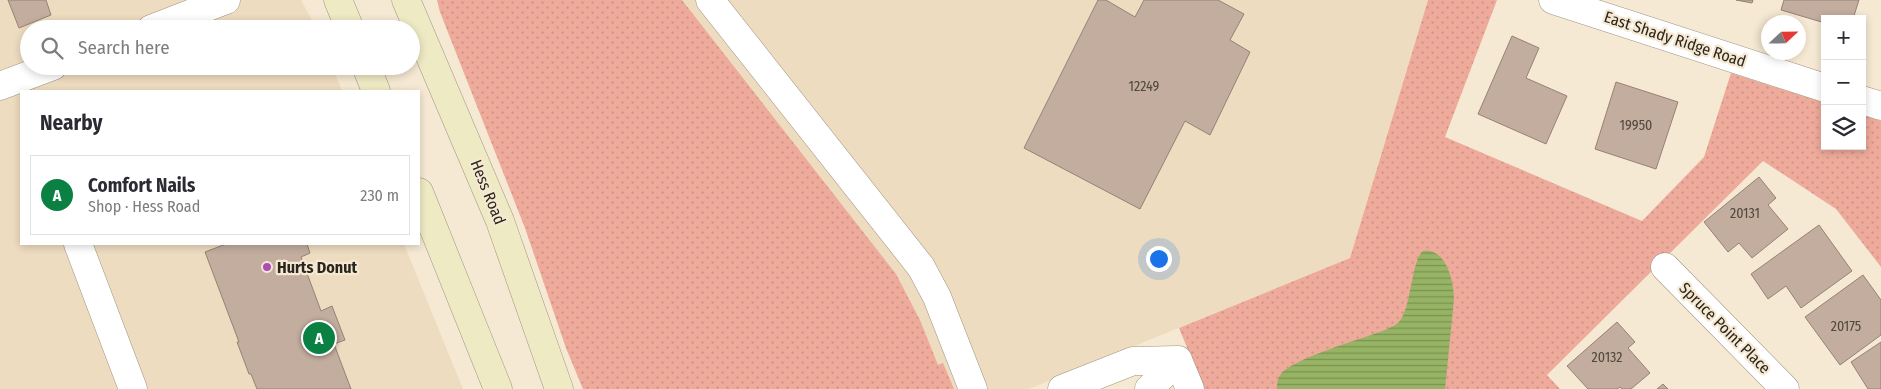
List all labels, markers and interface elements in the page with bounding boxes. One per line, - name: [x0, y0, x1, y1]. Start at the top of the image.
- street label: East Shady Ridge Road: [1602, 7, 1748, 71]
- north arrow: [1761, 15, 1806, 60]
- map controls: [1821, 15, 1866, 150]
- button: +: [1821, 15, 1866, 60]
- search box: [20, 20, 420, 75]
- icon: search: [38, 34, 66, 62]
- text: Search here: [78, 36, 170, 59]
- button: −: [1821, 60, 1866, 105]
- house number: 12249: [1129, 78, 1160, 95]
- button: layers: [1821, 105, 1866, 150]
- text: Nearby: [40, 110, 102, 136]
- house number: 19950: [1620, 117, 1652, 134]
- street label: Hess Road: [466, 157, 510, 227]
- text: Comfort Nails: [88, 174, 195, 197]
- text: A: [53, 186, 61, 205]
- text: 230 m: [360, 186, 399, 205]
- text: Shop · Hess Road: [88, 197, 200, 216]
- house number: 20131: [1730, 205, 1760, 222]
- your location: [1146, 246, 1172, 272]
- place label: Hurts Donut: [277, 258, 358, 277]
- marker: Hurts Donut: [261, 261, 273, 273]
- street label: Spruce Point Place: [1675, 278, 1775, 378]
- house number: 20175: [1831, 318, 1861, 335]
- pin: A: [303, 319, 335, 357]
- house number: 20132: [1592, 349, 1622, 366]

